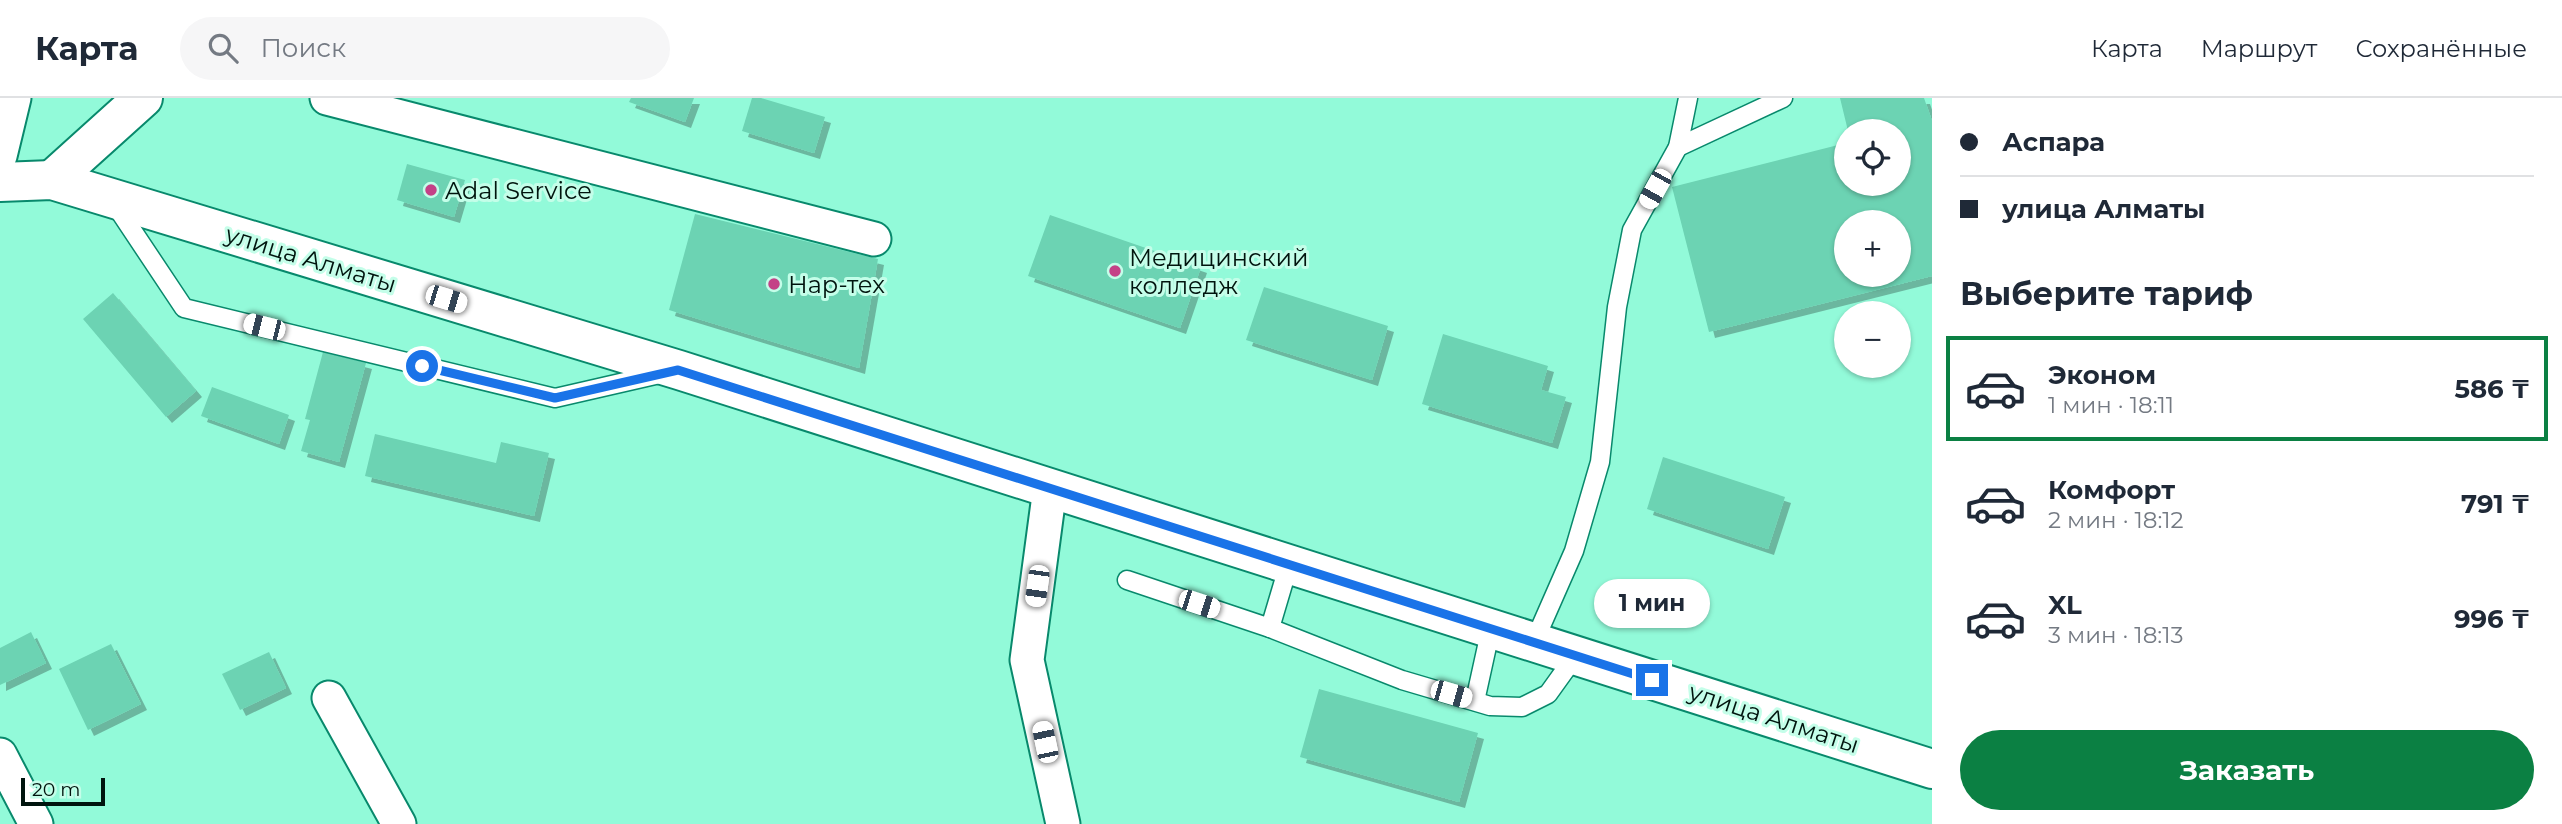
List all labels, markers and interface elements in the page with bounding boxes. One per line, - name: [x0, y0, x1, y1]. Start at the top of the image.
- search box: [180, 17, 670, 80]
- text: Карта: [35, 28, 138, 68]
- icon: search: [204, 29, 242, 67]
- text: Поиск: [260, 32, 346, 64]
- text: Карта: [2091, 34, 2163, 63]
- text: Маршрут: [2201, 34, 2317, 63]
- text: Сохранённые: [2355, 34, 2527, 63]
- map controls: [1834, 119, 1911, 378]
- button: locate: [1834, 119, 1911, 196]
- text: Аспара: [2002, 126, 2105, 158]
- car: [1636, 166, 1675, 212]
- place label: Adal Service: [445, 176, 592, 205]
- marker: Adal Service: [423, 182, 439, 198]
- text: улица Алматы: [2002, 193, 2205, 225]
- button: +: [1834, 210, 1911, 287]
- street label: улица Алматы: [221, 219, 400, 299]
- place label: Медицинский колледж: [1129, 243, 1308, 300]
- marker: Медицинский колледж: [1107, 263, 1123, 279]
- place label: Нар-тех: [788, 270, 885, 299]
- text: Выберите тариф: [1960, 274, 2253, 313]
- marker: Нар-тех: [766, 276, 782, 292]
- car: [423, 283, 470, 315]
- button: −: [1834, 301, 1911, 378]
- car: [242, 312, 287, 342]
- route start: [406, 350, 438, 382]
- icon: car: [1964, 357, 2027, 420]
- text: Эконом: [2048, 359, 2156, 391]
- text: 586 ₸: [2454, 373, 2530, 405]
- text: 1 мин · 18:11: [2048, 391, 2174, 419]
- icon: car: [1964, 472, 2027, 535]
- text: Комфорт: [2048, 474, 2175, 506]
- text: 791 ₸: [2461, 488, 2530, 520]
- text: 2 мин · 18:12: [2048, 506, 2184, 534]
- car: [1024, 564, 1051, 608]
- callout: 1 мин: [1594, 578, 1710, 628]
- icon: car: [1964, 587, 2027, 650]
- car: [1176, 588, 1223, 620]
- text: 1 мин: [1619, 589, 1685, 617]
- text: XL: [2048, 589, 2082, 621]
- text: 996 ₸: [2454, 603, 2530, 635]
- text: 3 мин · 18:13: [2048, 621, 2184, 649]
- route end: [1636, 664, 1668, 696]
- street label: улица Алматы: [1684, 676, 1863, 759]
- car: [1428, 678, 1475, 710]
- car: [1031, 719, 1060, 765]
- button: Заказать: [1960, 730, 2534, 810]
- scale bar: [21, 775, 105, 807]
- text: 20 m: [32, 778, 80, 801]

